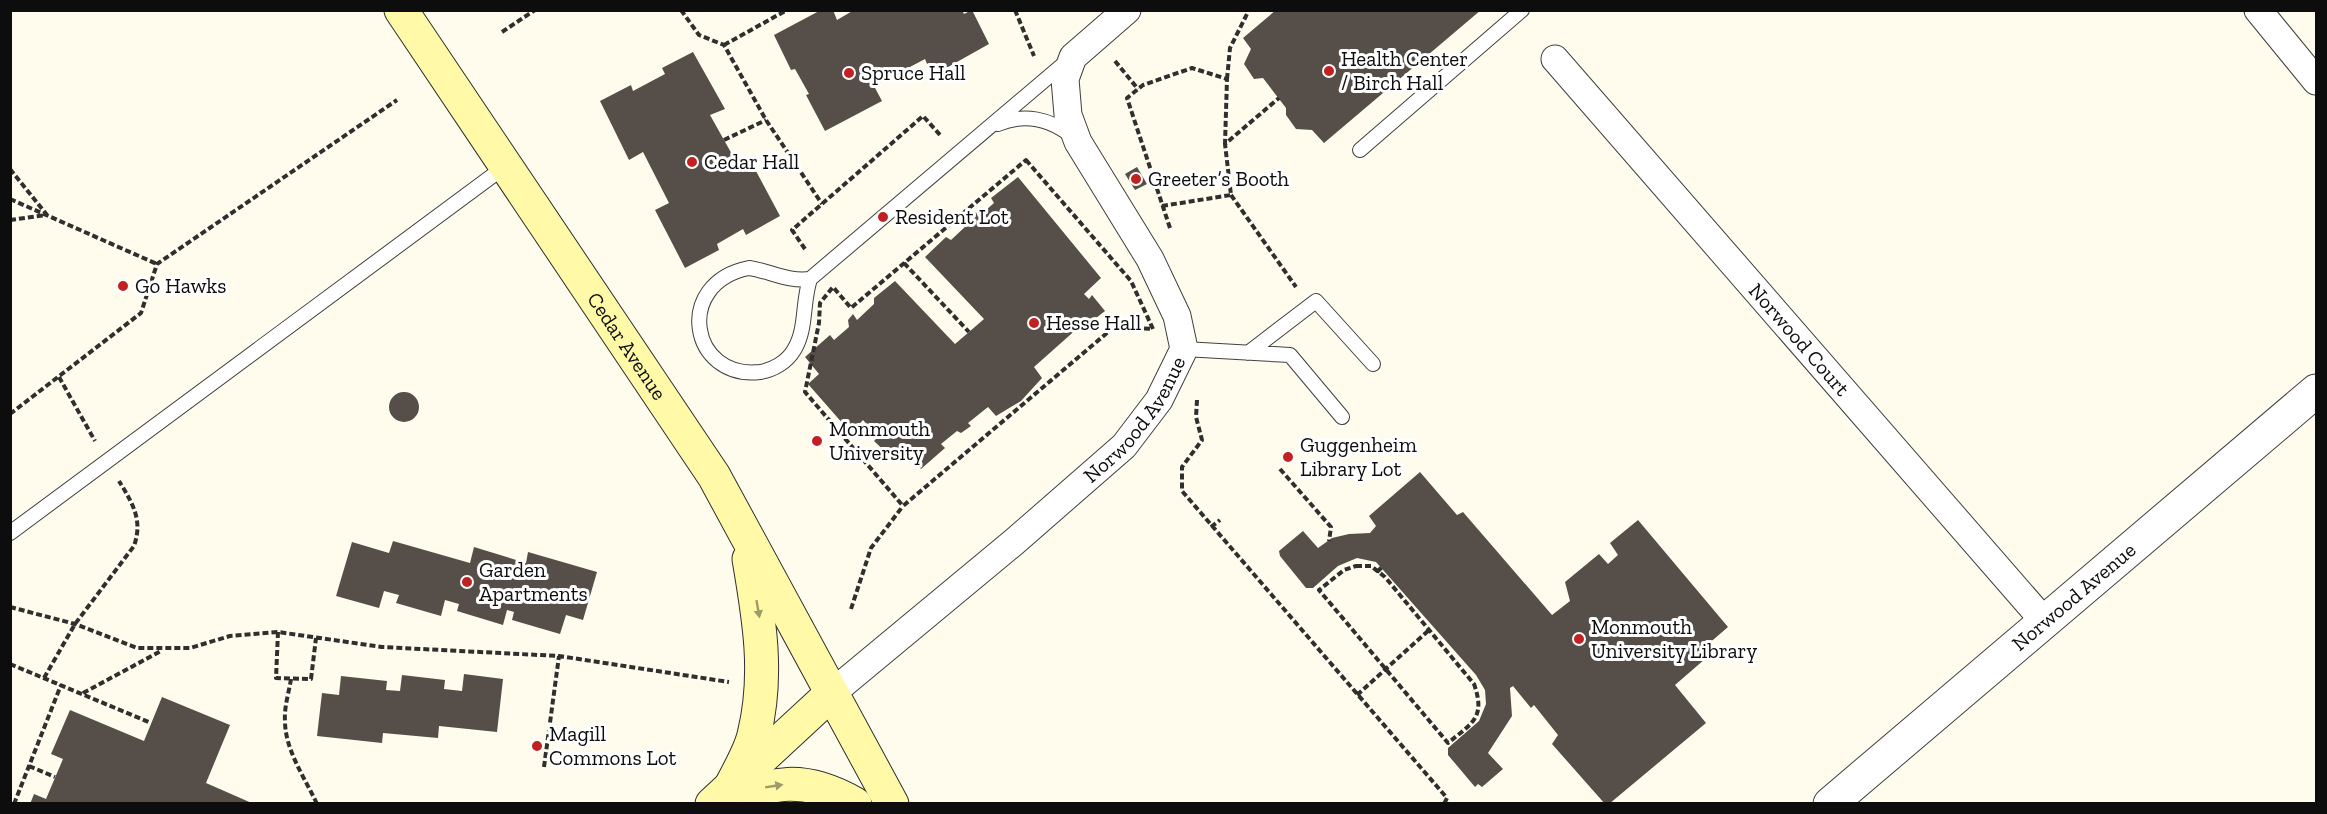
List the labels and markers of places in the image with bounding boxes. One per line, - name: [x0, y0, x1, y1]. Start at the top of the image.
- place label: Health Center / Birch Hall: [1341, 46, 1468, 95]
- place label: Spruce Hall: [861, 60, 966, 85]
- marker: Health Center / Birch Hall: [1322, 64, 1336, 78]
- marker: Spruce Hall: [842, 66, 856, 80]
- place label: Cedar Hall: [704, 149, 800, 174]
- marker: Cedar Hall: [685, 155, 699, 169]
- place label: Greeter’s Booth: [1148, 166, 1289, 191]
- marker: Greeter’s Booth: [1129, 172, 1143, 186]
- place label: Resident Lot: [895, 204, 1009, 229]
- marker: Resident Lot: [876, 210, 890, 224]
- place label: Go Hawks: [135, 273, 226, 298]
- marker: Go Hawks: [116, 279, 130, 293]
- place label: Hesse Hall: [1046, 310, 1142, 335]
- marker: Hesse Hall: [1027, 316, 1041, 330]
- place label: Monmouth University: [829, 416, 930, 465]
- place label: Guggenheim Library Lot: [1300, 432, 1417, 481]
- marker: Monmouth University: [810, 434, 824, 448]
- marker: Guggenheim Library Lot: [1281, 450, 1295, 464]
- place label: Garden Apartments: [479, 557, 588, 606]
- marker: Garden Apartments: [460, 575, 474, 589]
- place label: Monmouth University Library: [1591, 614, 1757, 663]
- marker: Monmouth University Library: [1572, 632, 1586, 646]
- place label: Magill Commons Lot: [549, 721, 677, 770]
- marker: Magill Commons Lot: [530, 739, 544, 753]

